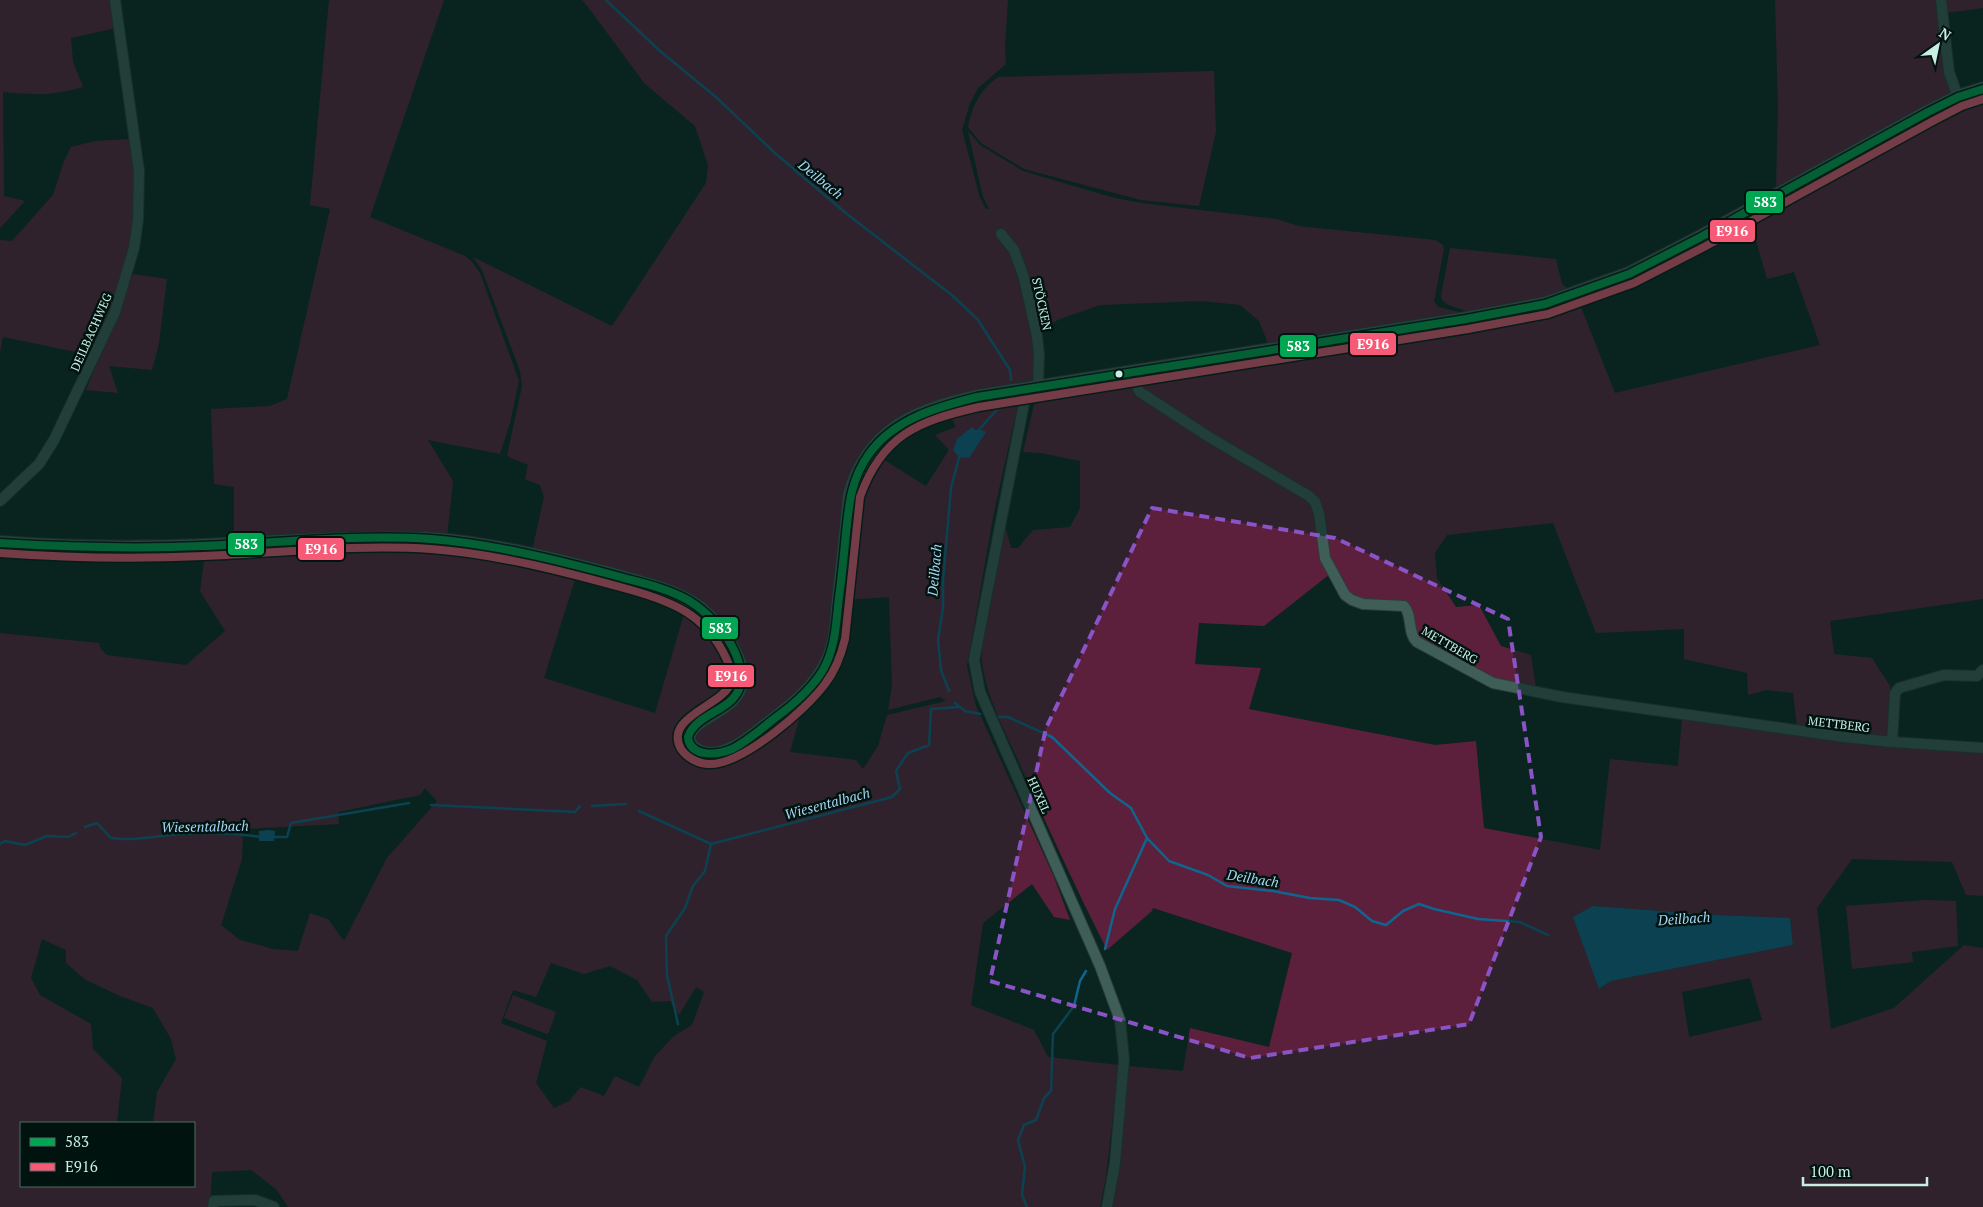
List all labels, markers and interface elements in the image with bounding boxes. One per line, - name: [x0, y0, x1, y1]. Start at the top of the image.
- north arrow: [1913, 20, 1963, 70]
- text: N: [1936, 23, 1955, 45]
- water label: Deilbach: [794, 155, 847, 203]
- line badge: 583: [1745, 190, 1784, 214]
- text: 583: [1753, 192, 1777, 211]
- line badge: E916: [1709, 219, 1756, 243]
- text: E916: [1716, 221, 1748, 240]
- street label: STÖCKEN: [1029, 276, 1055, 332]
- street label: DEILBACHWEG: [67, 290, 115, 373]
- line badge: E916: [1349, 332, 1397, 356]
- line badge: 583: [1279, 334, 1317, 358]
- text: E916: [1357, 334, 1389, 353]
- text: 583: [1286, 336, 1310, 355]
- unlabelled marker: [1114, 369, 1124, 379]
- line badge: 583: [227, 532, 265, 556]
- text: 583: [234, 534, 258, 553]
- line badge: E916: [297, 537, 345, 561]
- text: E916: [305, 539, 337, 558]
- water label: Deilbach: [922, 543, 946, 598]
- line badge: 583: [701, 616, 739, 640]
- text: 583: [708, 618, 732, 637]
- street label: METTBERG: [1419, 623, 1481, 667]
- line badge: E916: [707, 664, 755, 688]
- text: E916: [715, 666, 747, 685]
- street label: METTBERG: [1807, 713, 1871, 735]
- street label: HUXEL: [1024, 774, 1054, 816]
- water label: Wiesentalbach: [782, 782, 872, 824]
- water label: Wiesentalbach: [161, 816, 249, 836]
- water label: Deilbach: [1225, 864, 1280, 891]
- water label: Deilbach: [1656, 907, 1711, 929]
- legend: [20, 1122, 195, 1187]
- text: 583: [65, 1131, 89, 1151]
- scale bar: [1803, 1154, 1927, 1186]
- text: E916: [65, 1156, 98, 1176]
- text: 100 m: [1810, 1161, 1851, 1181]

